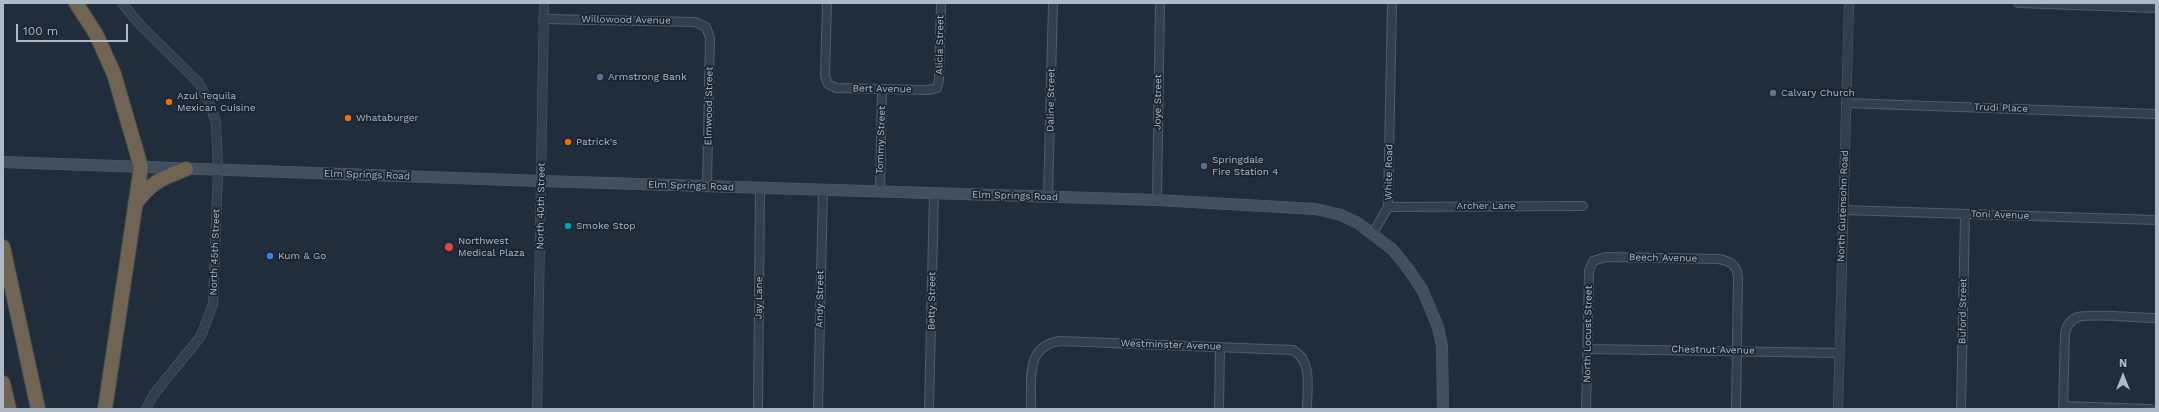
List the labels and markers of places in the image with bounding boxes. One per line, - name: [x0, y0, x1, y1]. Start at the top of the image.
- place label: Armstrong Bank: [608, 71, 687, 83]
- marker: Armstrong Bank: [595, 72, 605, 82]
- place label: Calvary Church: [1781, 87, 1855, 99]
- marker: Calvary Church: [1768, 88, 1778, 98]
- place label: Azul Tequila Mexican Cuisine: [177, 90, 255, 114]
- marker: Azul Tequila Mexican Cuisine: [164, 97, 174, 107]
- place label: Whataburger: [356, 112, 419, 124]
- marker: Whataburger: [343, 113, 353, 123]
- place label: Patrick's: [576, 136, 617, 148]
- marker: Patrick's: [563, 137, 573, 147]
- place label: Springdale Fire Station 4: [1212, 154, 1278, 178]
- marker: Springdale Fire Station 4: [1199, 161, 1209, 171]
- place label: Smoke Stop: [576, 220, 635, 232]
- marker: Smoke Stop: [563, 221, 573, 231]
- place label: Northwest Medical Plaza: [458, 235, 525, 258]
- marker: Northwest Medical Plaza: [443, 241, 455, 253]
- place label: Kum & Go: [278, 250, 326, 262]
- marker: Kum & Go: [265, 251, 275, 261]

